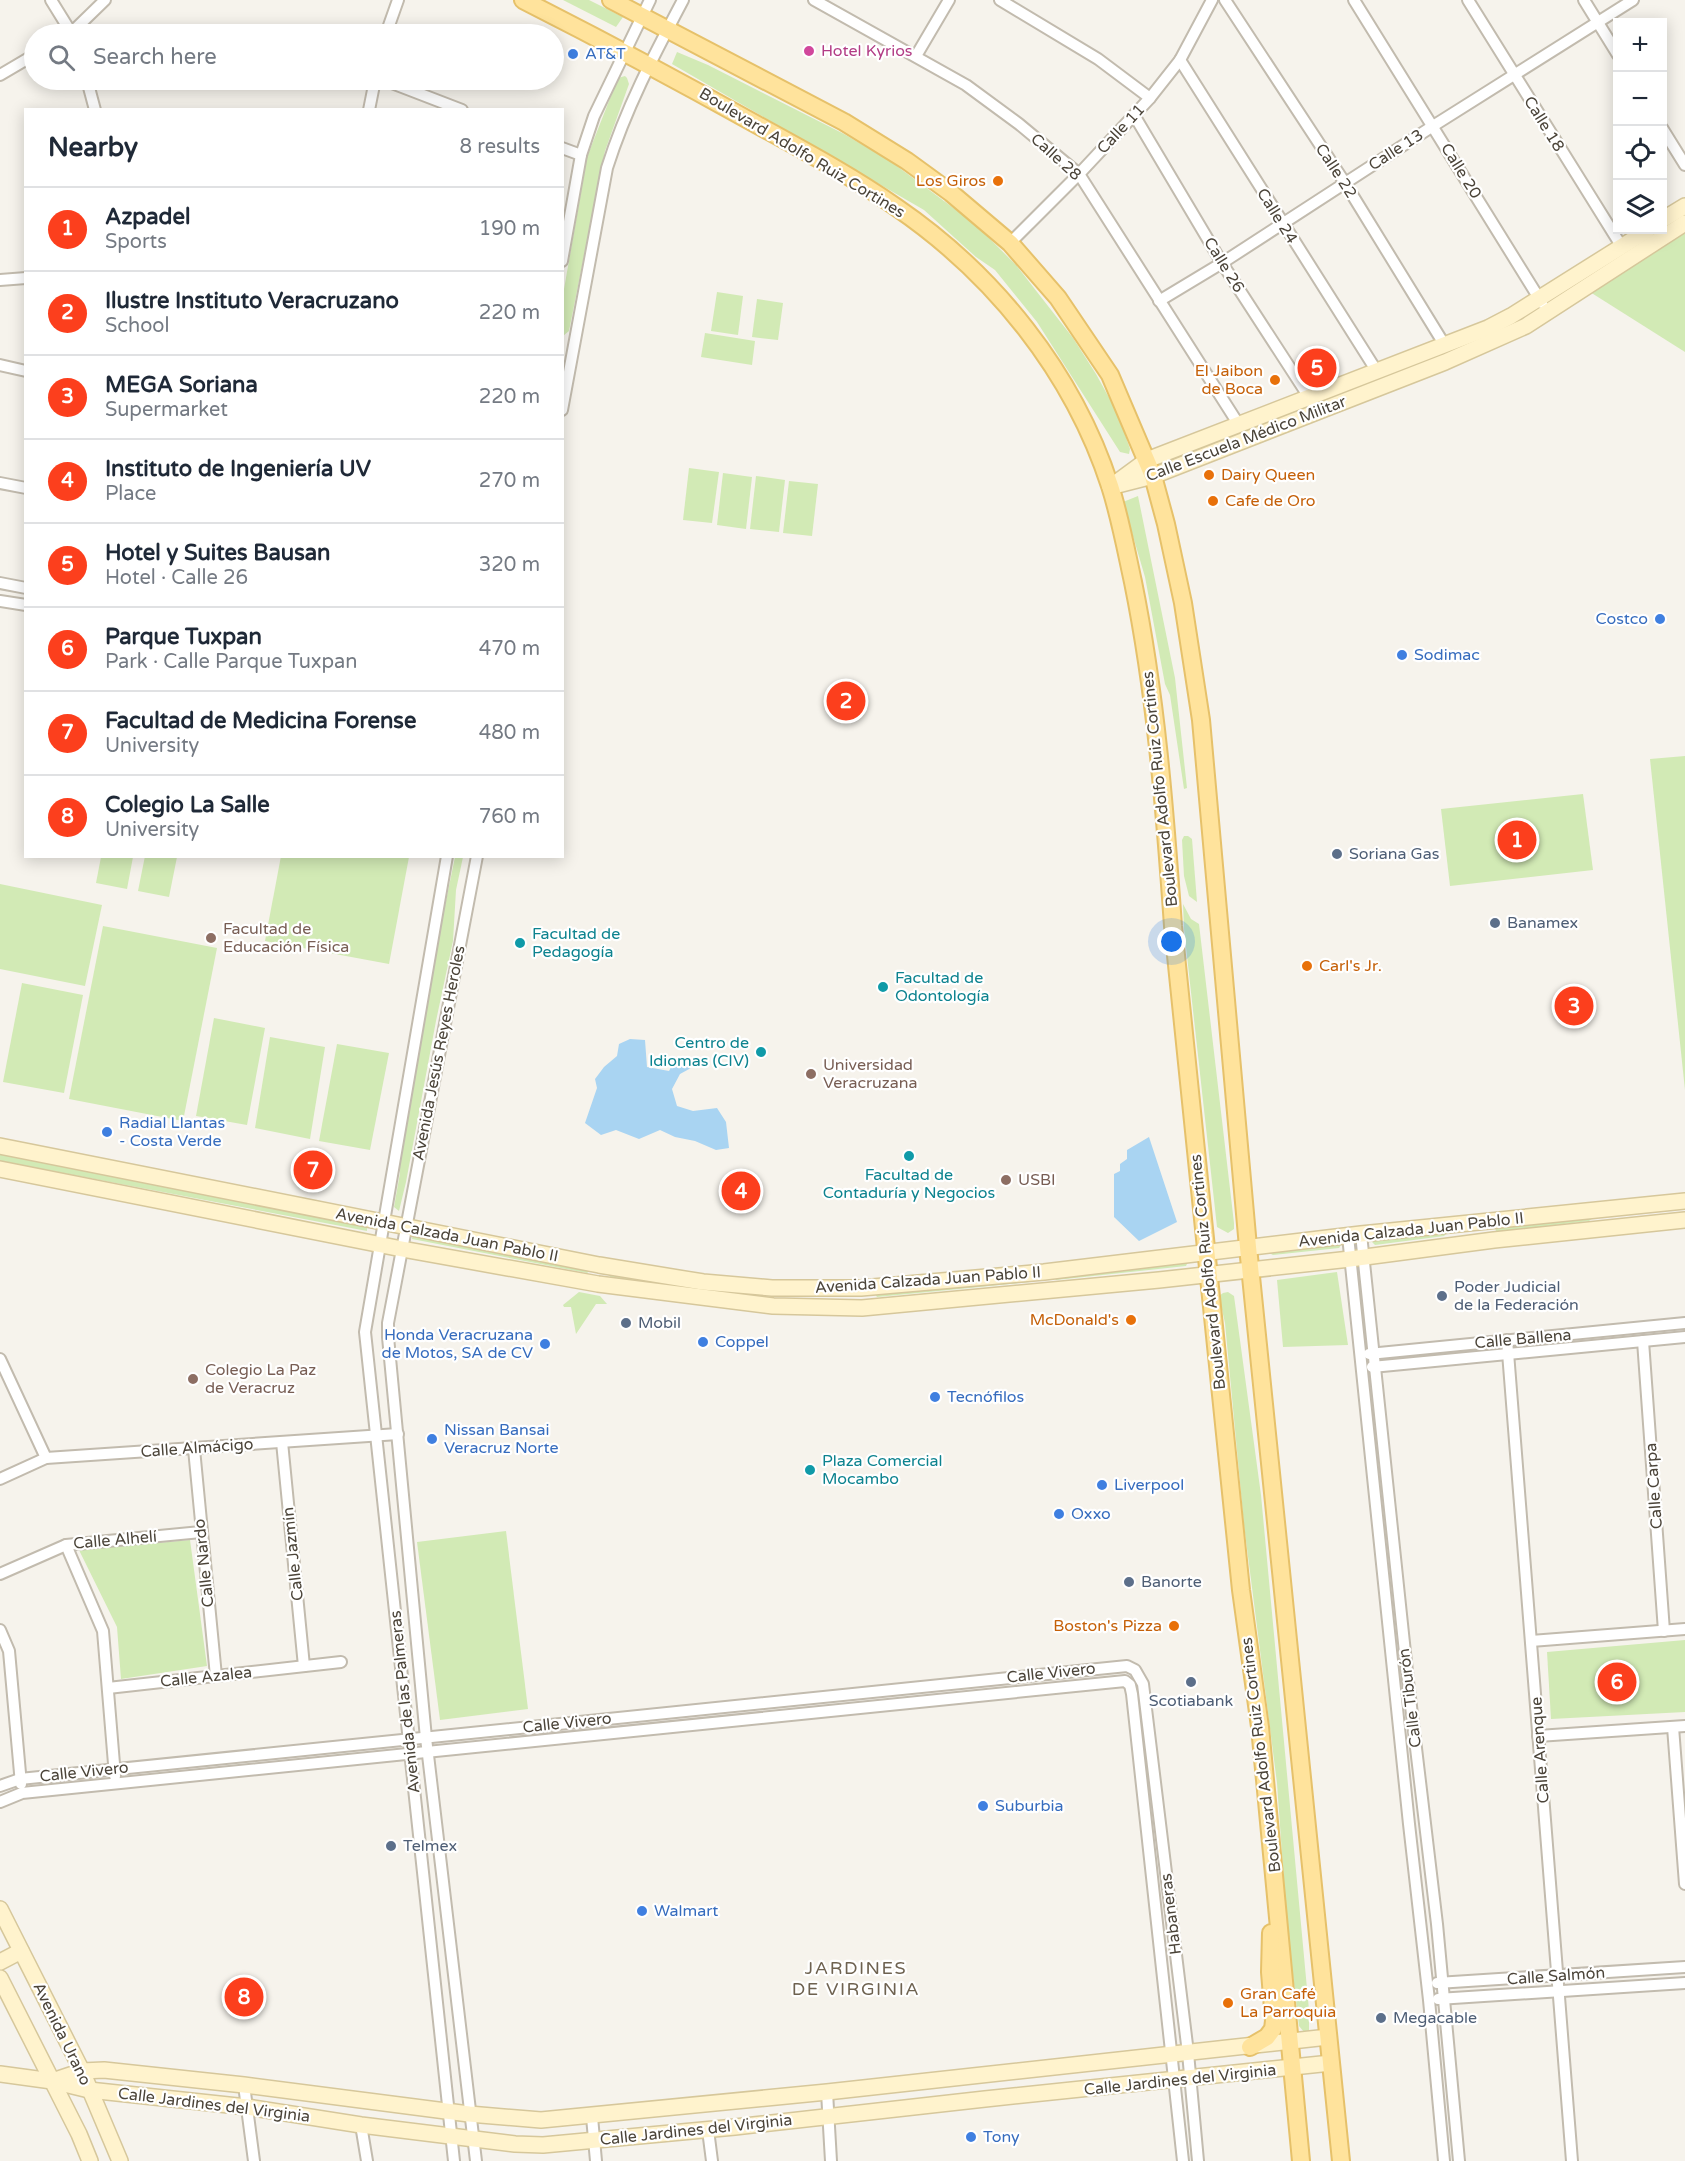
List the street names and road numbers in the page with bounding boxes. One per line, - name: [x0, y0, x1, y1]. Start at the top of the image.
- street label: Boulevard Adolfo Ruiz Cortines: [695, 84, 909, 222]
- street label: Calle 18: [1519, 93, 1569, 155]
- street label: Calle 11: [1093, 100, 1149, 158]
- street label: Calle 13: [1365, 125, 1427, 175]
- street label: Calle 28: [1026, 129, 1086, 185]
- street label: Calle 22: [1311, 140, 1361, 202]
- street label: Calle 20: [1436, 140, 1486, 202]
- street label: Calle 24: [1252, 185, 1302, 247]
- street label: Calle 26: [1199, 234, 1249, 296]
- street label: Calle Escuela Médico Militar: [1143, 391, 1350, 486]
- street label: Boulevard Adolfo Ruiz Cortines: [1138, 670, 1182, 908]
- street label: Avenida Jesús Reyes Heroles: [408, 944, 470, 1162]
- street label: Boulevard Adolfo Ruiz Cortines: [1186, 1153, 1230, 1391]
- street label: Avenida Calzada Juan Pablo II: [334, 1204, 560, 1266]
- street label: Avenida Calzada Juan Pablo II: [1297, 1208, 1525, 1252]
- street label: Avenida Calzada Juan Pablo II: [814, 1262, 1042, 1298]
- street label: Calle Ballena: [1474, 1325, 1572, 1353]
- street label: Calle Almácigo: [140, 1434, 254, 1462]
- street label: Calle Carpa: [1641, 1442, 1667, 1530]
- street label: Calle Jazmín: [278, 1506, 308, 1602]
- street label: Calle Nardo: [189, 1518, 219, 1608]
- street label: Calle Alhelí: [72, 1526, 158, 1554]
- street label: Avenida de las Palmeras: [385, 1610, 425, 1794]
- street label: Boulevard Adolfo Ruiz Cortines: [1237, 1636, 1285, 1874]
- street label: Calle Tiburón: [1394, 1647, 1426, 1749]
- street label: Calle Vivero: [1006, 1658, 1096, 1688]
- street label: Calle Azalea: [159, 1662, 253, 1692]
- street label: Calle Arenque: [1526, 1696, 1554, 1804]
- street label: Calle Vivero: [522, 1708, 612, 1738]
- street label: Calle Vivero: [39, 1757, 129, 1787]
- street label: Habaneras: [1156, 1872, 1186, 1956]
- street label: Calle Salmón: [1506, 1963, 1606, 1989]
- street label: Avenida Urano: [28, 1979, 96, 2089]
- street label: Calle Jardines del Virginia: [1083, 2060, 1277, 2100]
- street label: Calle Jardines del Virginia: [117, 2083, 311, 2127]
- street label: Calle Jardines del Virginia: [599, 2110, 793, 2150]

